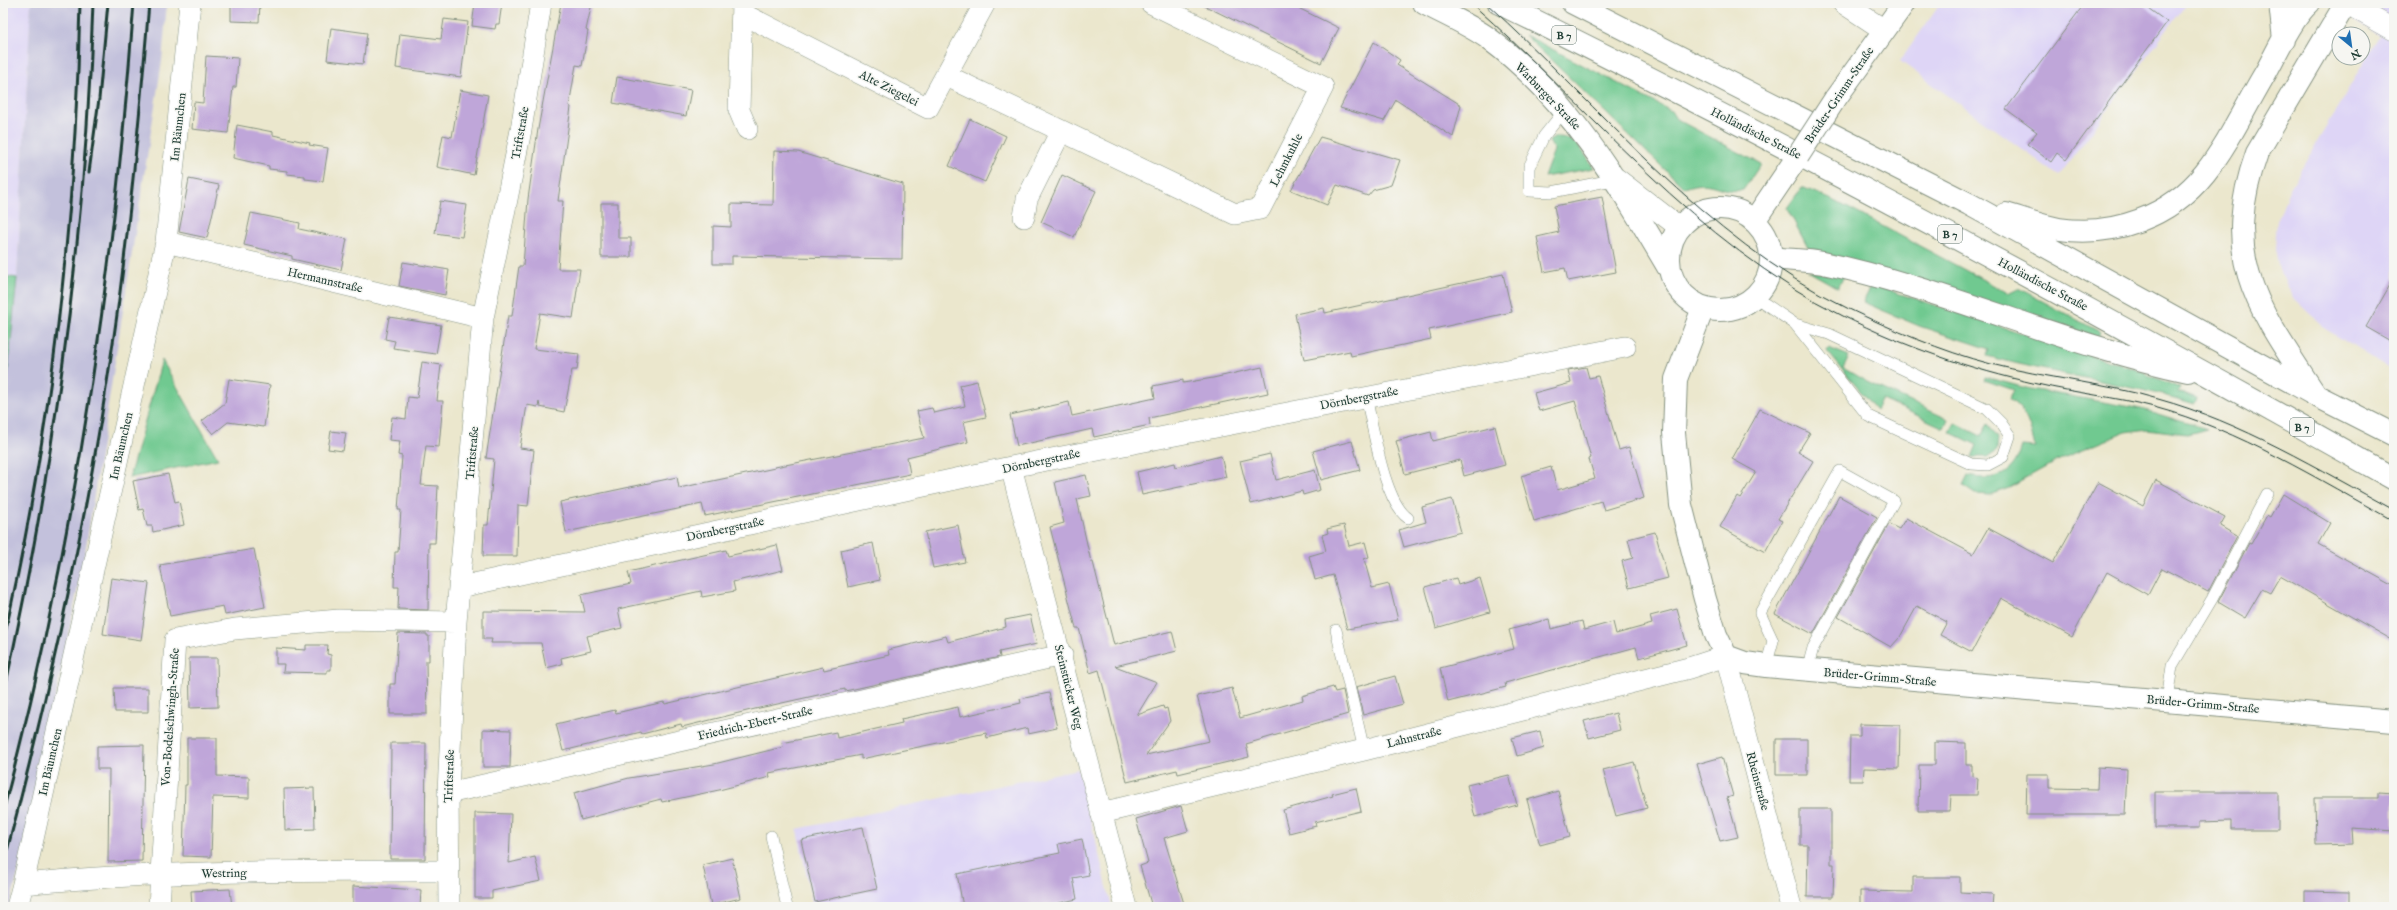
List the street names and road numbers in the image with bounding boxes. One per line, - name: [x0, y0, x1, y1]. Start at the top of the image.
- road number: B 7: [1552, 26, 1576, 44]
- street label: Brüder-Grimm-Straße: [1802, 44, 1878, 146]
- street label: Warburger Straße: [1512, 60, 1584, 134]
- street label: Alte Ziegelei: [856, 67, 921, 110]
- street label: Im Bäumchen: [167, 91, 190, 162]
- street label: Holländische Straße: [1708, 104, 1804, 163]
- street label: Triftstraße: [508, 105, 533, 161]
- street label: Lehmkuhle: [1267, 131, 1306, 189]
- road number: B 7: [1938, 225, 1962, 243]
- street label: Holländische Straße: [1995, 254, 2091, 315]
- street label: Hermannstraße: [286, 265, 365, 297]
- street label: Dörnbergstraße: [1319, 383, 1400, 413]
- street label: Im Bäumchen: [106, 410, 137, 481]
- road number: B 7: [2290, 418, 2314, 436]
- street label: Triftstraße: [463, 425, 482, 480]
- street label: Dörnbergstraße: [1001, 446, 1082, 477]
- street label: Dörnbergstraße: [685, 514, 766, 545]
- street label: Steinstücker Weg: [1051, 643, 1086, 732]
- street label: Von-Bodelschwingh-Straße: [158, 647, 183, 788]
- street label: Brüder-Grimm-Straße: [1823, 665, 1938, 690]
- street label: Brüder-Grimm-Straße: [2146, 692, 2261, 717]
- street label: Friedrich-Ebert-Straße: [696, 703, 815, 744]
- street label: Lahnstraße: [1385, 723, 1444, 752]
- street label: Im Bäumchen: [35, 726, 66, 797]
- street label: Triftstraße: [441, 749, 458, 803]
- street label: Rheinstraße: [1742, 750, 1773, 813]
- street label: Westring: [201, 866, 247, 881]

